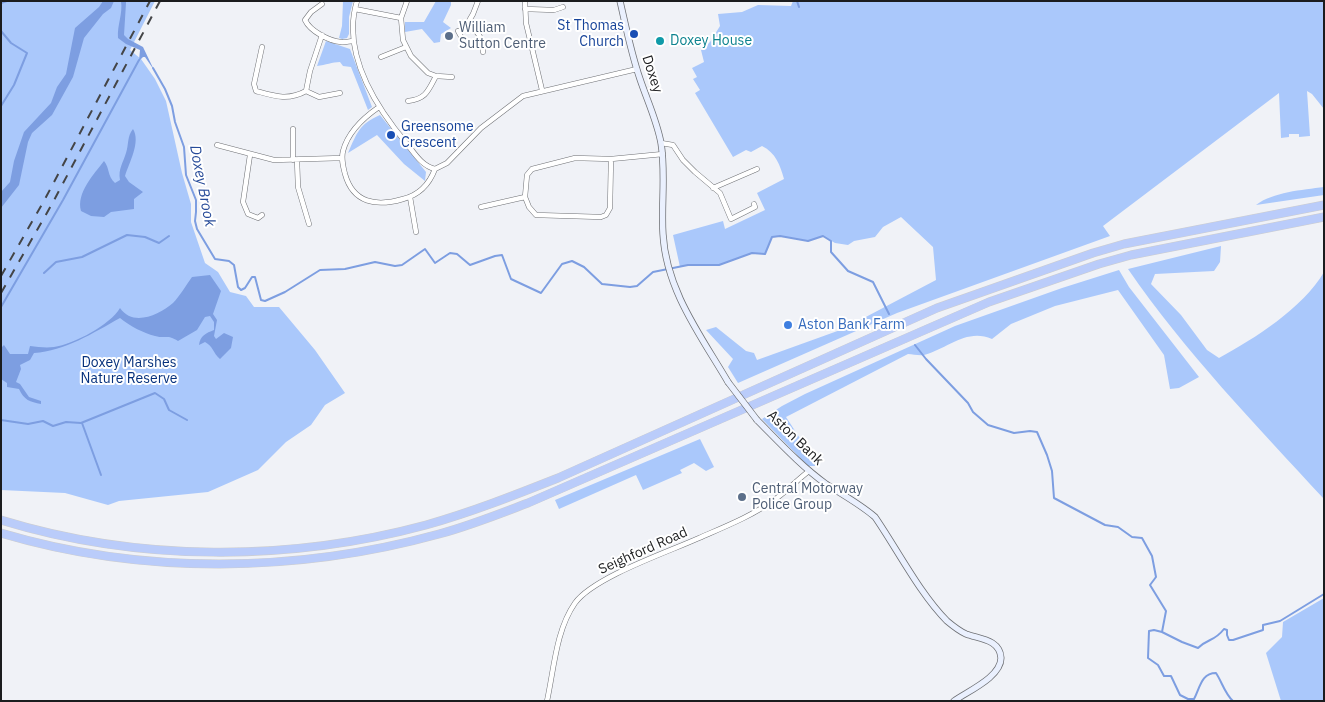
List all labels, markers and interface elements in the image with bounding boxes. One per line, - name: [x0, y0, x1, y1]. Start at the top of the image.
- place label: St Thomas Church: [557, 18, 624, 50]
- place label: William Sutton Centre: [459, 20, 546, 52]
- marker: St Thomas Church: [628, 28, 640, 40]
- marker: William Sutton Centre: [443, 30, 455, 42]
- place label: Doxey House: [670, 33, 752, 49]
- marker: Doxey House: [654, 35, 666, 47]
- street label: Doxey: [638, 53, 666, 95]
- place label: Greensome Crescent: [401, 119, 474, 152]
- marker: Greensome Crescent: [385, 129, 397, 141]
- water label: Doxey Brook: [185, 144, 219, 228]
- place label: Aston Bank Farm: [798, 317, 905, 333]
- marker: Aston Bank Farm: [782, 319, 794, 331]
- park label: Doxey Marshes Nature Reserve: [81, 355, 177, 388]
- street label: Aston Bank: [763, 407, 827, 469]
- place label: Central Motorway Police Group: [752, 481, 863, 514]
- marker: Central Motorway Police Group: [736, 491, 748, 503]
- street label: Seighford Road: [596, 524, 690, 578]

